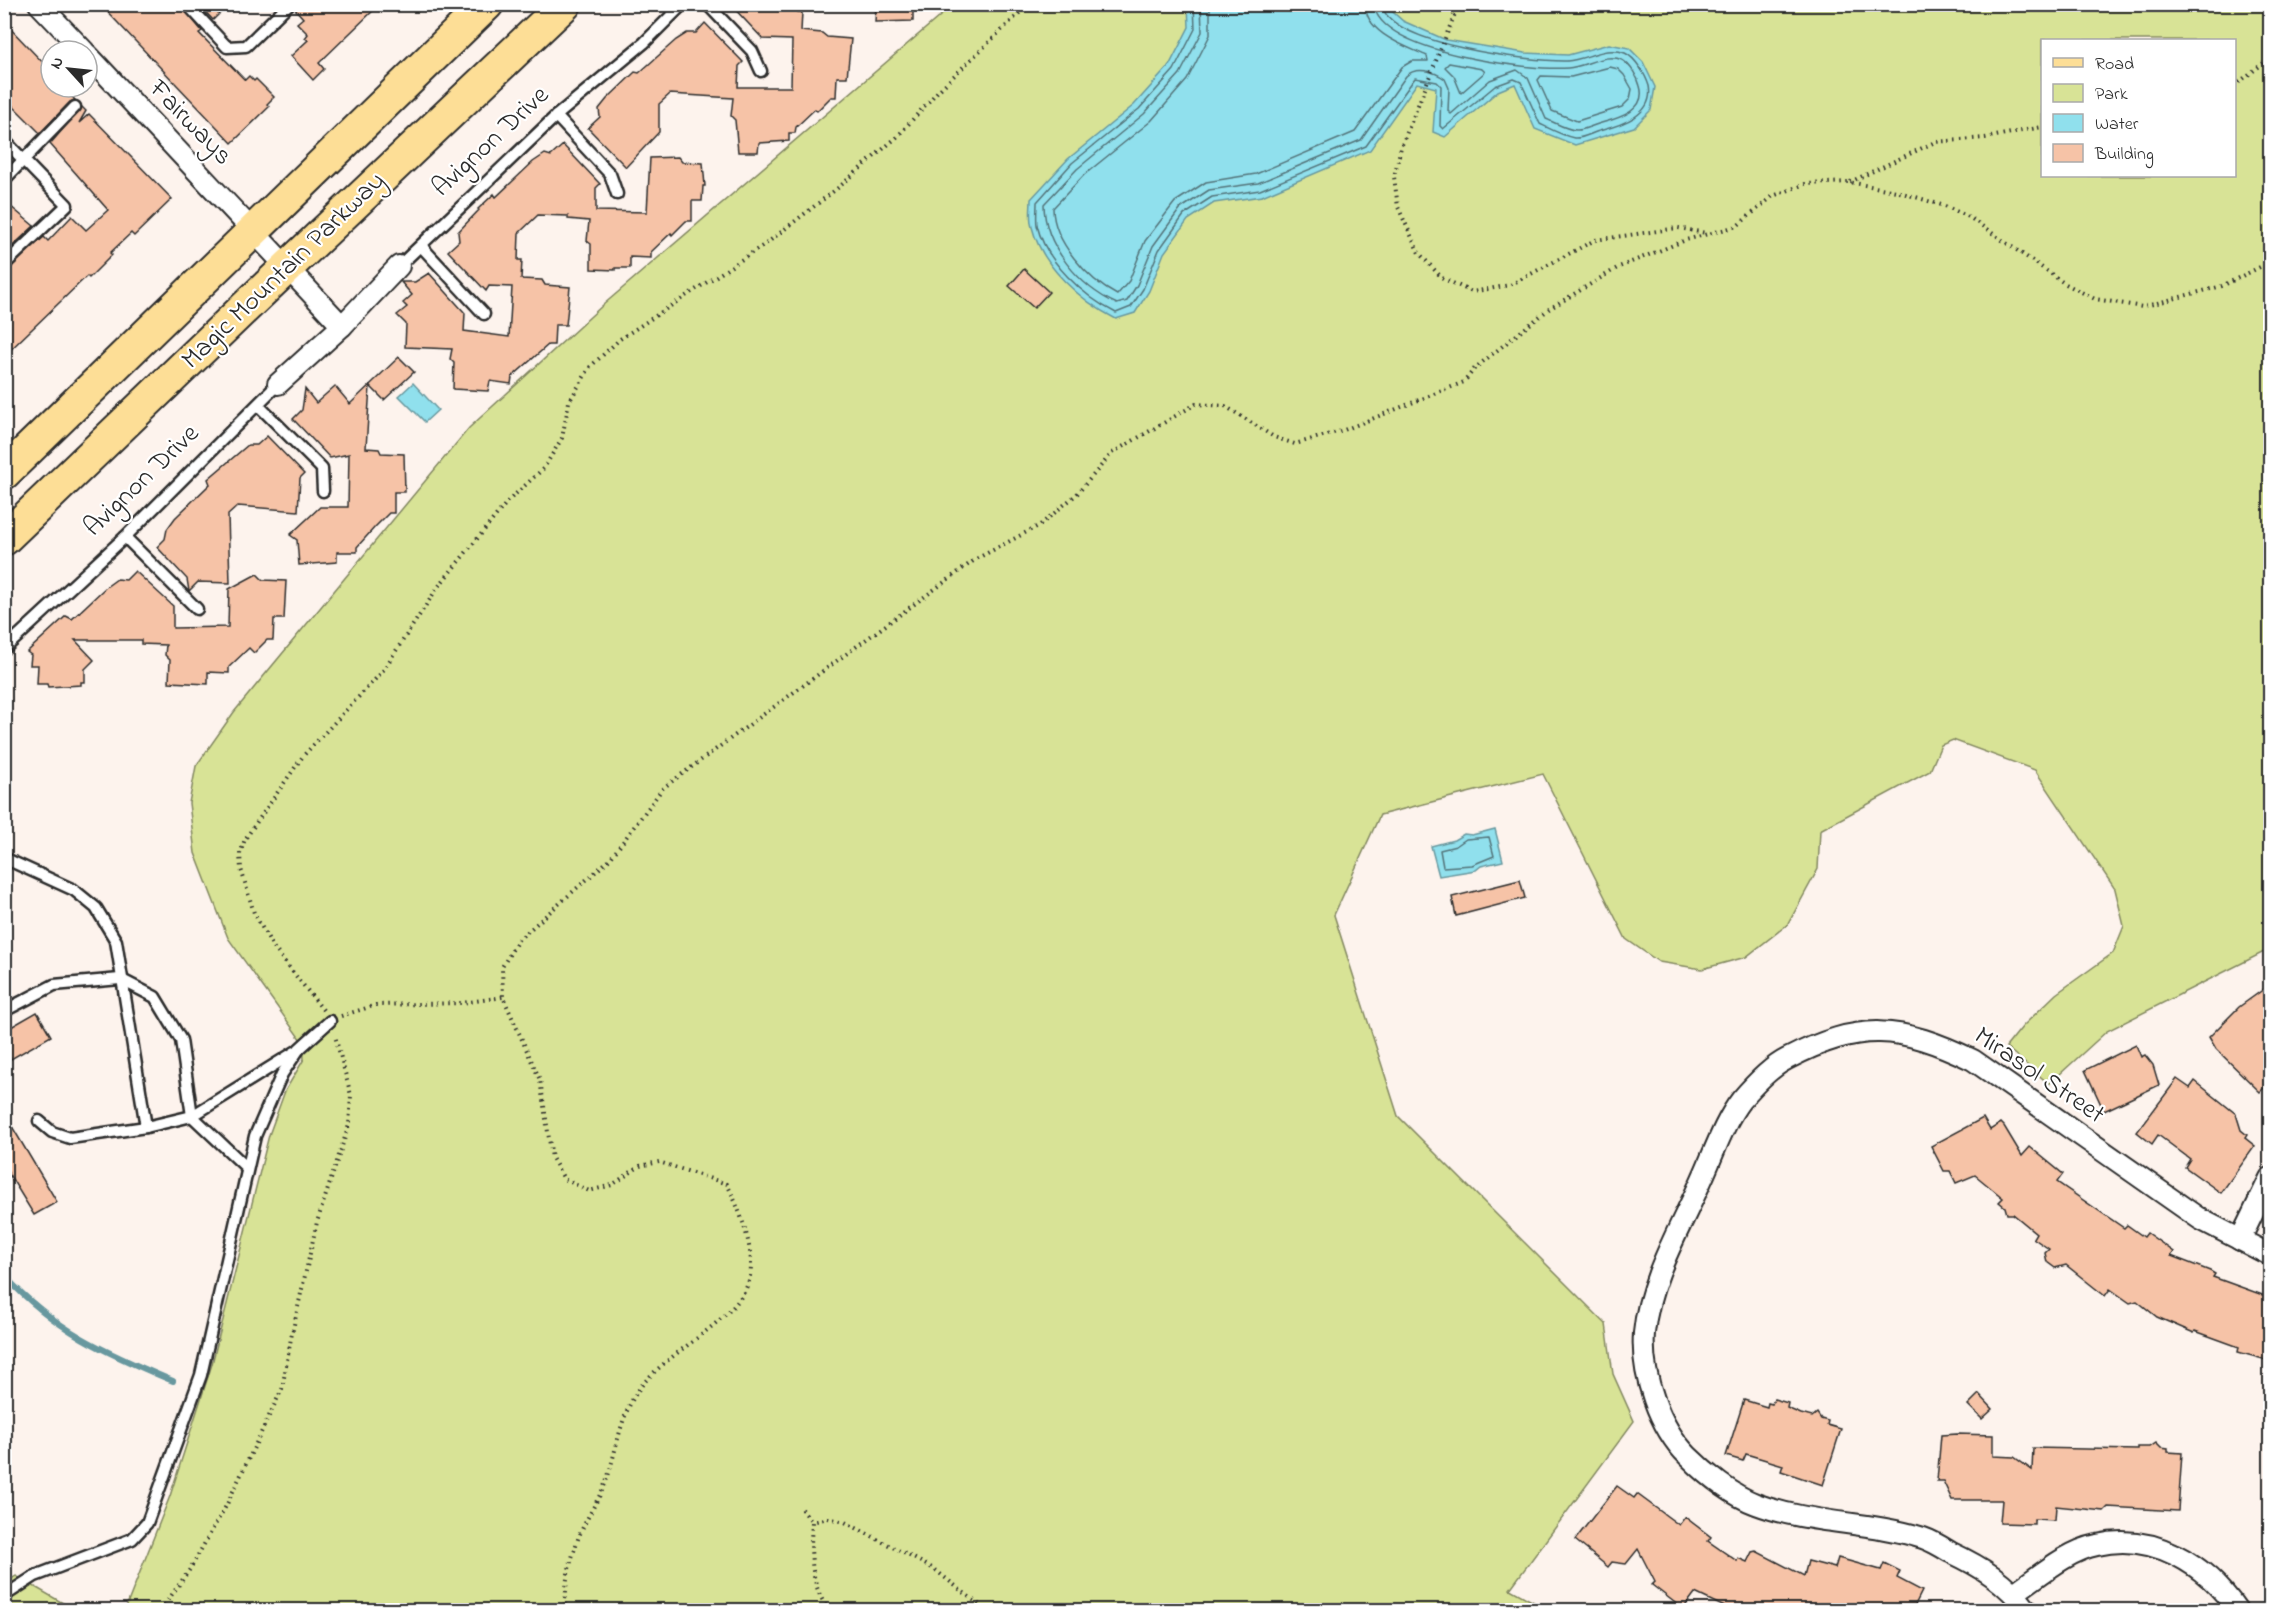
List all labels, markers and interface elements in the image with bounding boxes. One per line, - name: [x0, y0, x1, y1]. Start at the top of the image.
- north arrow: [39, 39, 99, 99]
- legend: [2041, 39, 2236, 177]
- text: Road: [2095, 52, 2134, 78]
- text: N: [44, 53, 71, 73]
- street label: Fairways: [138, 70, 241, 175]
- street label: Avignon Drive: [424, 77, 559, 207]
- text: Park: [2095, 82, 2128, 108]
- text: Water: [2095, 112, 2139, 138]
- text: Building: [2094, 142, 2154, 169]
- street label: Magic Mountain Parkway: [173, 163, 395, 379]
- street label: Avignon Drive: [75, 415, 209, 546]
- street label: Mirasol Street: [1966, 1018, 2112, 1134]

